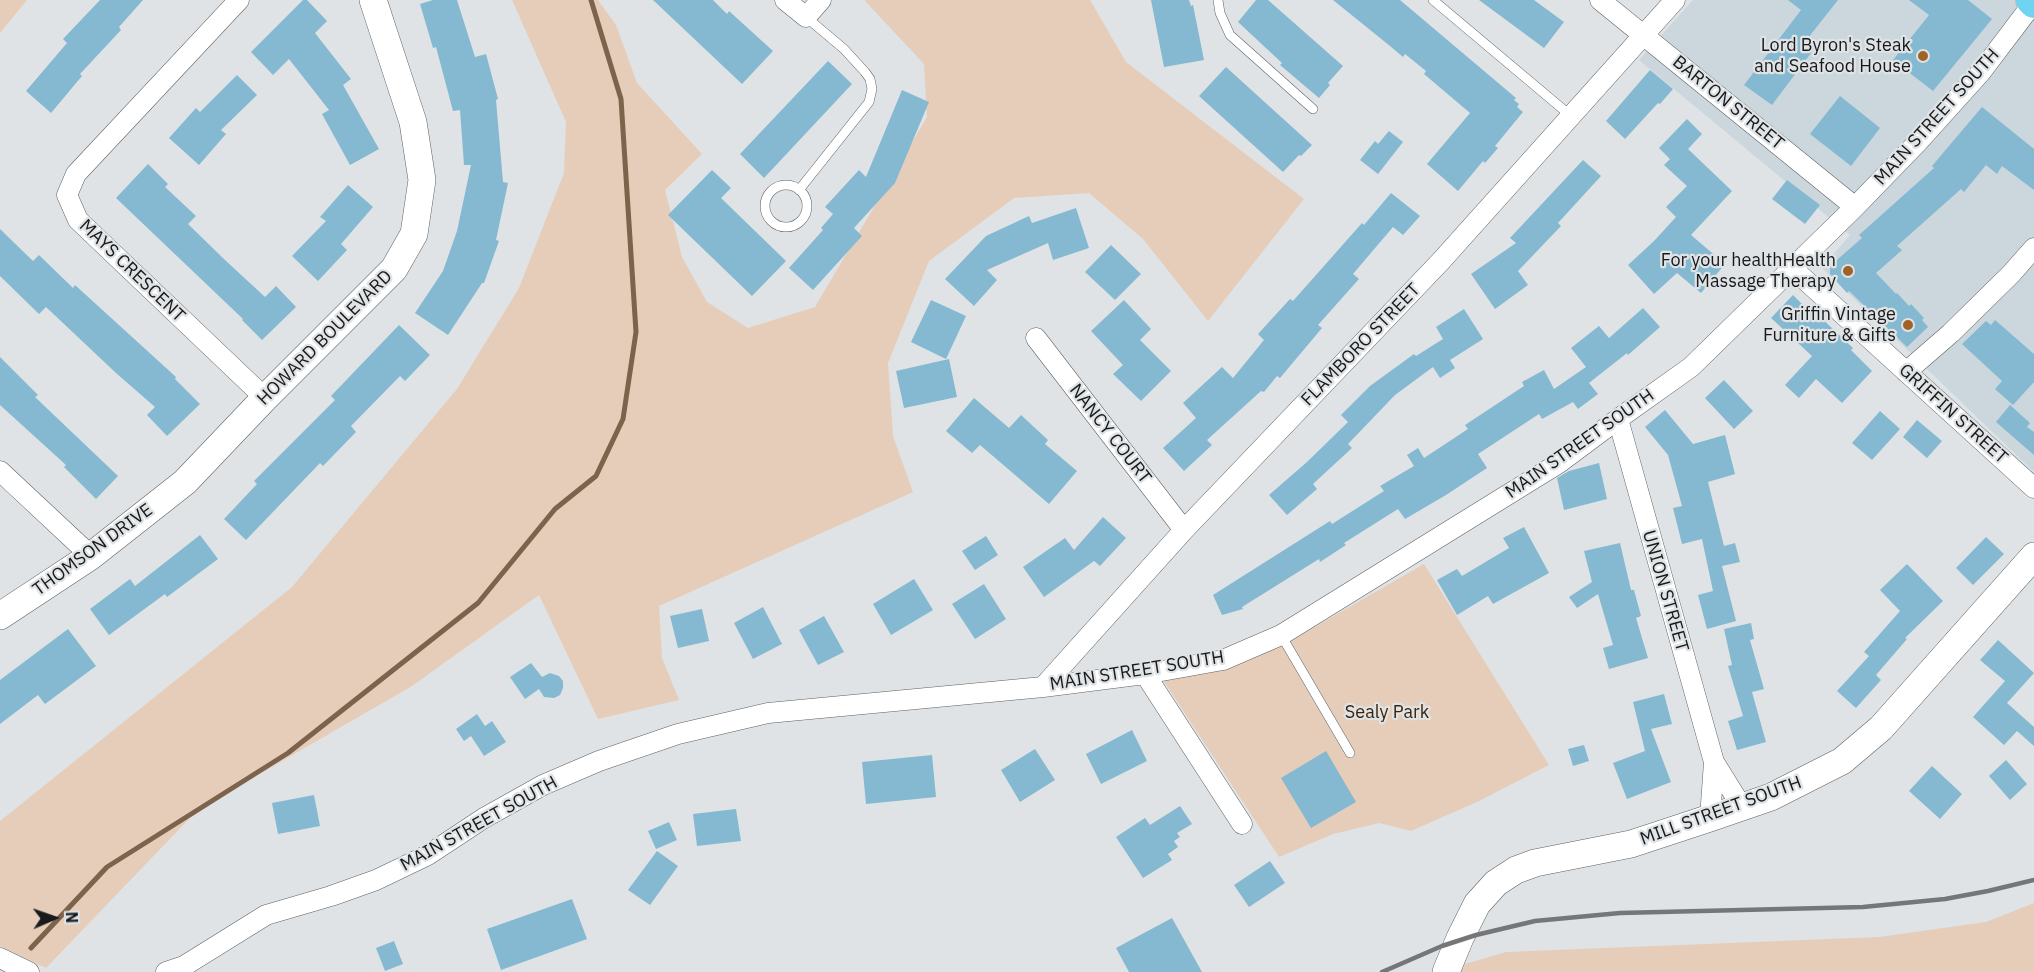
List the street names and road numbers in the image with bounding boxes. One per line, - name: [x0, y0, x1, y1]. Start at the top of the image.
- street label: MAIN STREET SOUTH: [1870, 44, 2004, 190]
- street label: BARTON STREET: [1668, 51, 1788, 155]
- street label: MAYS CRESCENT: [75, 215, 189, 327]
- street label: HOWARD BOULEVARD: [253, 266, 397, 410]
- street label: FLAMBORO STREET: [1297, 279, 1425, 411]
- street label: GRIFFIN STREET: [1894, 360, 2012, 468]
- street label: NANCY COURT: [1064, 380, 1156, 488]
- street label: MAIN STREET SOUTH: [1502, 385, 1658, 503]
- street label: THOMSON DRIVE: [29, 499, 157, 601]
- street label: UNION STREET: [1637, 528, 1693, 654]
- street label: MAIN STREET SOUTH: [1048, 647, 1226, 695]
- street label: MAIN STREET SOUTH: [397, 772, 561, 876]
- street label: MILL STREET SOUTH: [1637, 772, 1805, 850]

